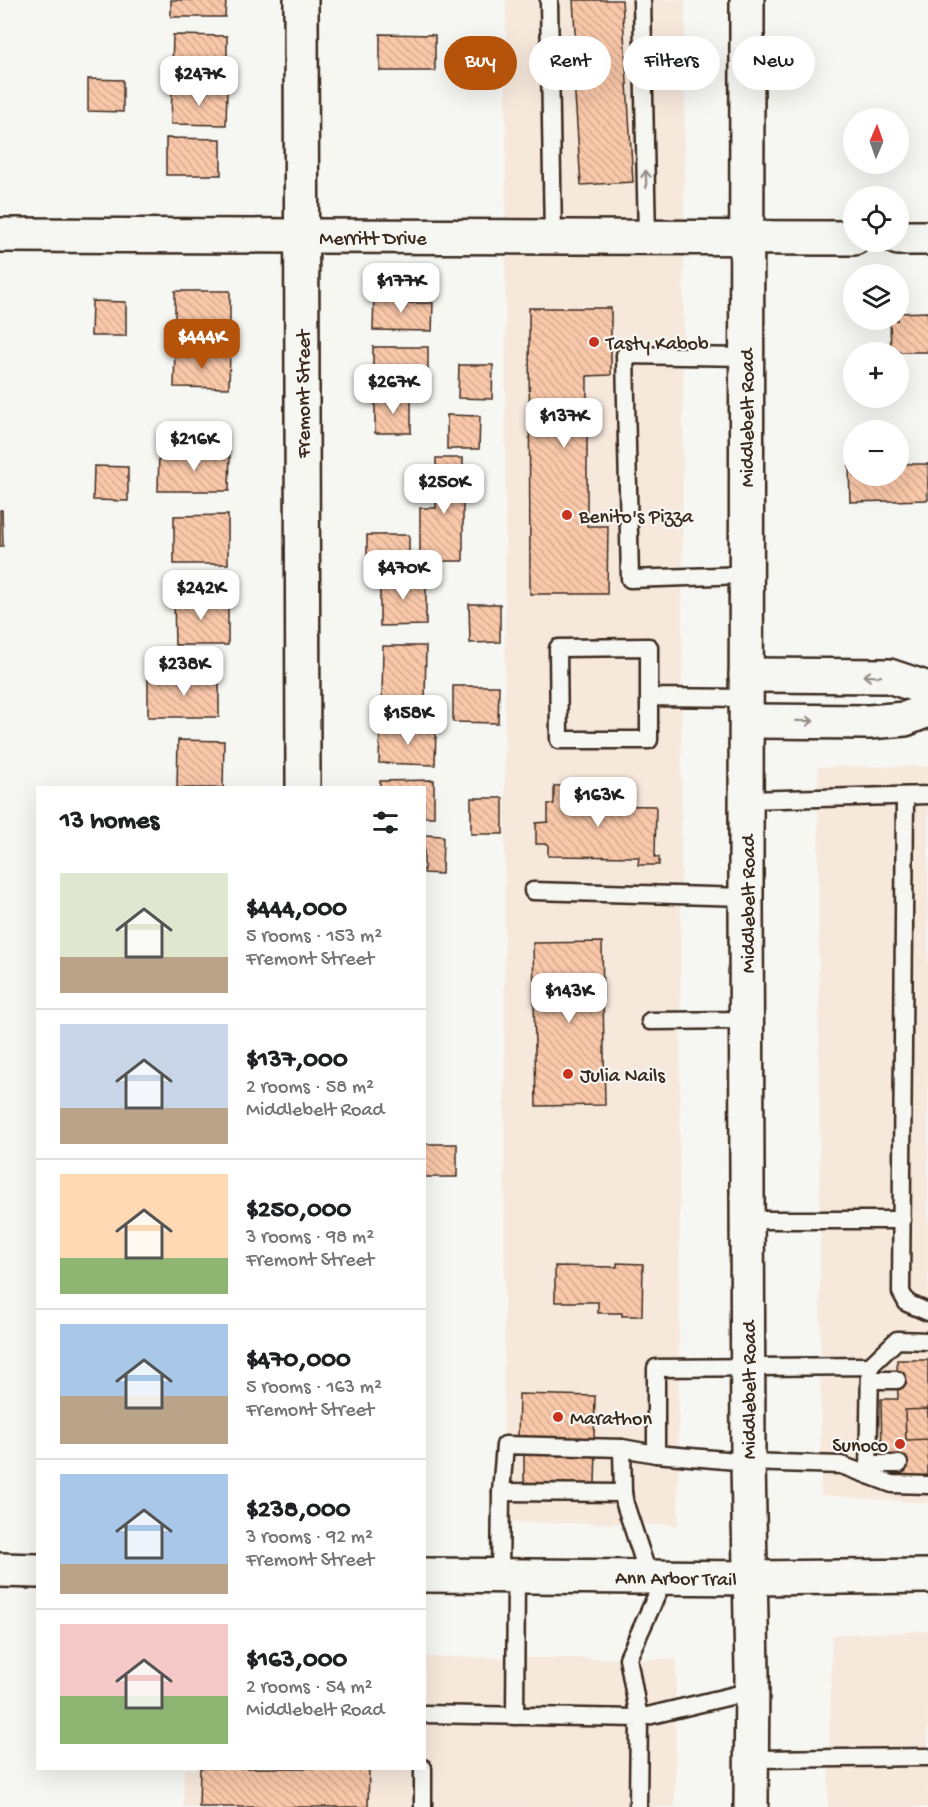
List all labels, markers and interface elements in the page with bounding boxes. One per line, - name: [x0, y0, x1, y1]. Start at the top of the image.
- chip: Buy: [444, 36, 517, 90]
- chip: Rent: [529, 36, 611, 90]
- chip: Filters: [623, 36, 720, 90]
- chip: New: [732, 36, 815, 90]
- pin: $247K: [157, 56, 241, 107]
- text: $247K: [174, 64, 224, 87]
- north arrow: [843, 108, 909, 174]
- map controls: [843, 108, 909, 486]
- one-way arrow: [640, 170, 651, 190]
- button: locate: [843, 186, 909, 252]
- street label: Merritt Drive: [319, 229, 427, 252]
- pin: $177K: [359, 263, 443, 314]
- button: layers: [843, 264, 909, 330]
- text: $177K: [377, 271, 425, 294]
- pin: $444K: [160, 319, 244, 370]
- text: $444K: [178, 327, 226, 350]
- street label: Fremont Street: [294, 328, 317, 459]
- place label: Tasty Kabob: [605, 334, 709, 357]
- marker: Tasty Kabob: [587, 335, 601, 349]
- button: +: [843, 342, 909, 408]
- street label: Middlebelt Road: [738, 347, 761, 487]
- pin: $267K: [351, 364, 435, 415]
- text: $267K: [368, 372, 418, 395]
- pin: $137K: [522, 398, 606, 449]
- text: $137K: [540, 406, 588, 429]
- button: −: [843, 420, 909, 486]
- pin: $216K: [152, 421, 236, 472]
- text: $216K: [170, 429, 218, 452]
- pin: $250K: [402, 464, 486, 515]
- text: $250K: [418, 472, 470, 495]
- place label: Benito's Pizza: [578, 507, 694, 530]
- marker: Benito's Pizza: [560, 508, 574, 522]
- pin: $470K: [361, 550, 445, 601]
- text: $470K: [377, 558, 429, 581]
- pin: $242K: [159, 570, 243, 621]
- text: $242K: [176, 578, 226, 601]
- pin: $238K: [142, 646, 226, 697]
- text: $238K: [158, 654, 210, 677]
- one-way arrow: [862, 670, 882, 682]
- pin: $158K: [366, 695, 450, 746]
- text: $158K: [383, 703, 433, 726]
- one-way arrow: [795, 715, 815, 727]
- pin: $163K: [556, 777, 640, 828]
- text: $163K: [574, 785, 622, 808]
- icon: filters: [369, 806, 402, 839]
- text: 13 homes: [60, 807, 159, 838]
- street label: Middlebelt Road: [739, 833, 762, 973]
- text: $444,000: [246, 895, 347, 926]
- icon: home: [108, 897, 180, 969]
- text: 5 rooms · 153 m²: [246, 926, 382, 949]
- text: Fremont Street: [246, 949, 374, 972]
- pin: $143K: [527, 973, 611, 1024]
- text: $143K: [545, 981, 593, 1004]
- text: $137,000: [246, 1046, 348, 1077]
- icon: home: [108, 1048, 180, 1120]
- place label: Julia Nails: [580, 1066, 665, 1089]
- marker: Julia Nails: [561, 1067, 575, 1081]
- text: 2 rooms · 58 m²: [246, 1077, 374, 1100]
- text: Middlebelt Road: [246, 1100, 384, 1123]
- text: $250,000: [246, 1196, 351, 1227]
- icon: home: [108, 1198, 180, 1270]
- text: 3 rooms · 98 m²: [246, 1227, 374, 1250]
- text: Fremont Street: [246, 1250, 374, 1273]
- street label: Middlebelt Road: [740, 1319, 763, 1459]
- text: $470,000: [246, 1346, 351, 1377]
- icon: home: [108, 1348, 180, 1420]
- text: 5 rooms · 163 m²: [246, 1377, 382, 1400]
- text: Fremont Street: [246, 1400, 374, 1423]
- place label: Marathon: [570, 1409, 652, 1432]
- marker: Marathon: [551, 1410, 565, 1424]
- place label: Sunoco: [832, 1436, 888, 1459]
- marker: Sunoco: [893, 1437, 907, 1451]
- text: $238,000: [246, 1496, 351, 1527]
- icon: home: [108, 1498, 180, 1570]
- text: 3 rooms · 92 m²: [246, 1527, 373, 1550]
- text: Fremont Street: [246, 1550, 374, 1573]
- street label: Ann Arbor Trail: [615, 1568, 737, 1593]
- text: $163,000: [246, 1646, 347, 1677]
- icon: home: [108, 1648, 180, 1720]
- text: 2 rooms · 54 m²: [246, 1677, 373, 1700]
- text: Middlebelt Road: [246, 1700, 384, 1723]

